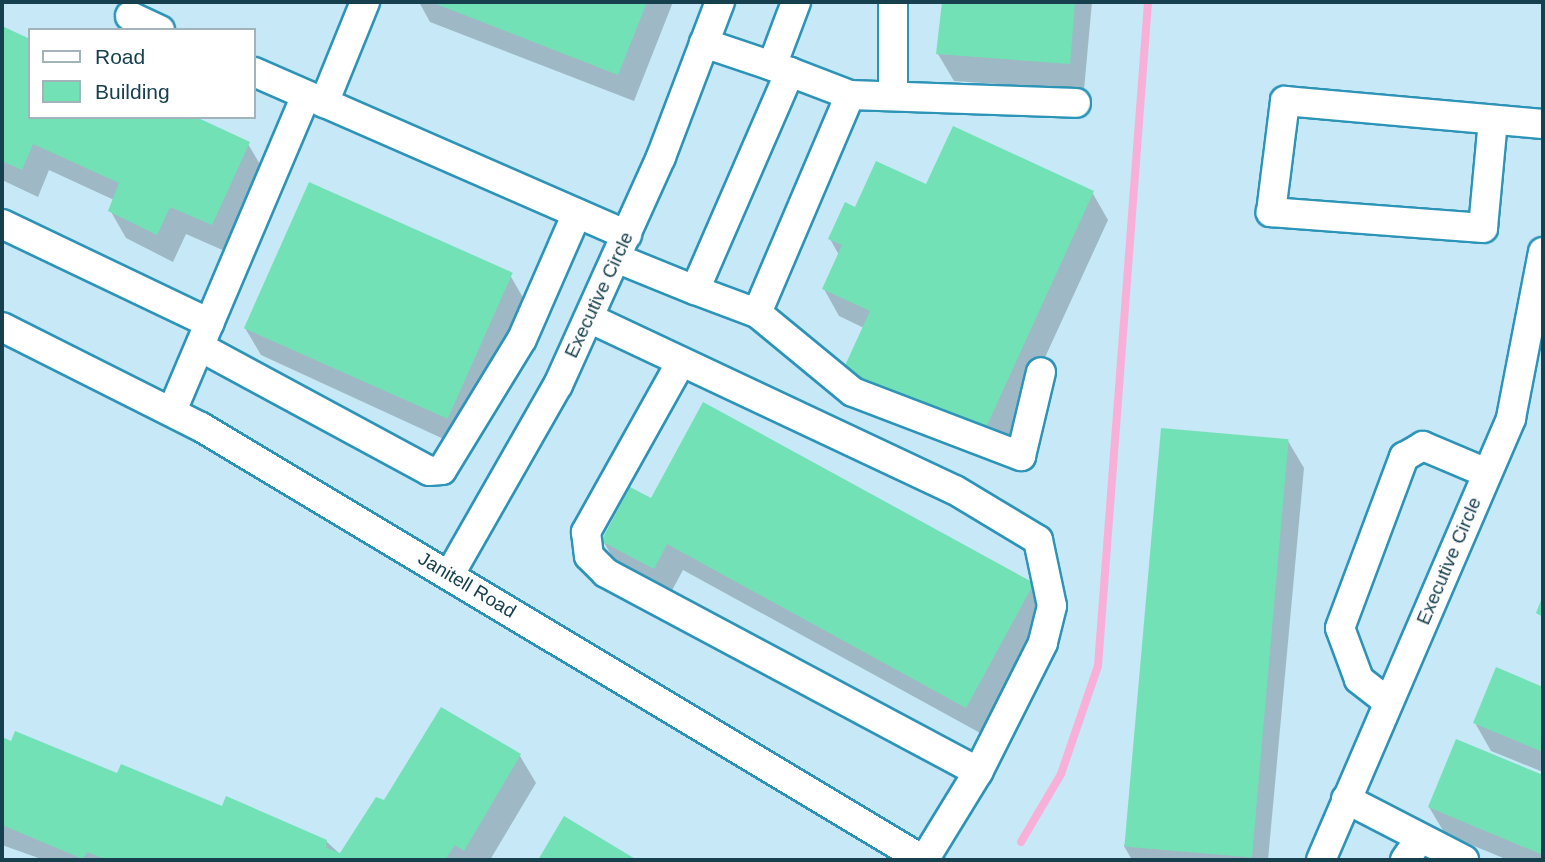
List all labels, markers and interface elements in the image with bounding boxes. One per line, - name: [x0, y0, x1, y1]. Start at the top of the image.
- legend: [28, 28, 256, 119]
- text: Road: [95, 45, 145, 68]
- text: Building: [95, 80, 170, 103]
- street label: Executive Circle: [560, 228, 638, 362]
- street label: Executive Circle: [1412, 494, 1486, 628]
- street label: Janitell Road: [414, 547, 520, 623]

